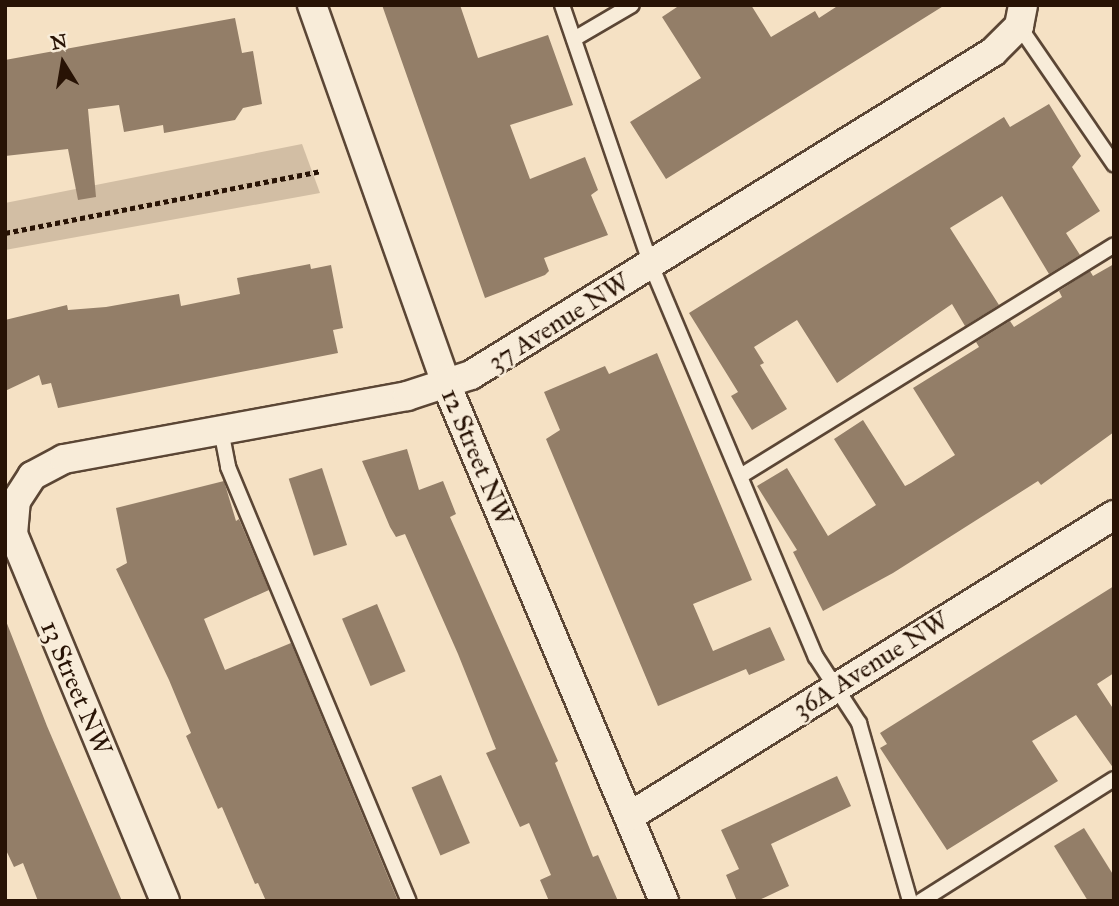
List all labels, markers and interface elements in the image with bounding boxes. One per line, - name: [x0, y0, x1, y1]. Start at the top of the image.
- north arrow: [28, 28, 98, 98]
- text: N: [49, 29, 69, 55]
- street label: 37 Avenue NW: [483, 266, 635, 378]
- street label: 12 Street NW: [434, 384, 520, 530]
- street label: 36A Avenue NW: [788, 605, 954, 725]
- street label: 13 Street NW: [34, 616, 118, 760]

